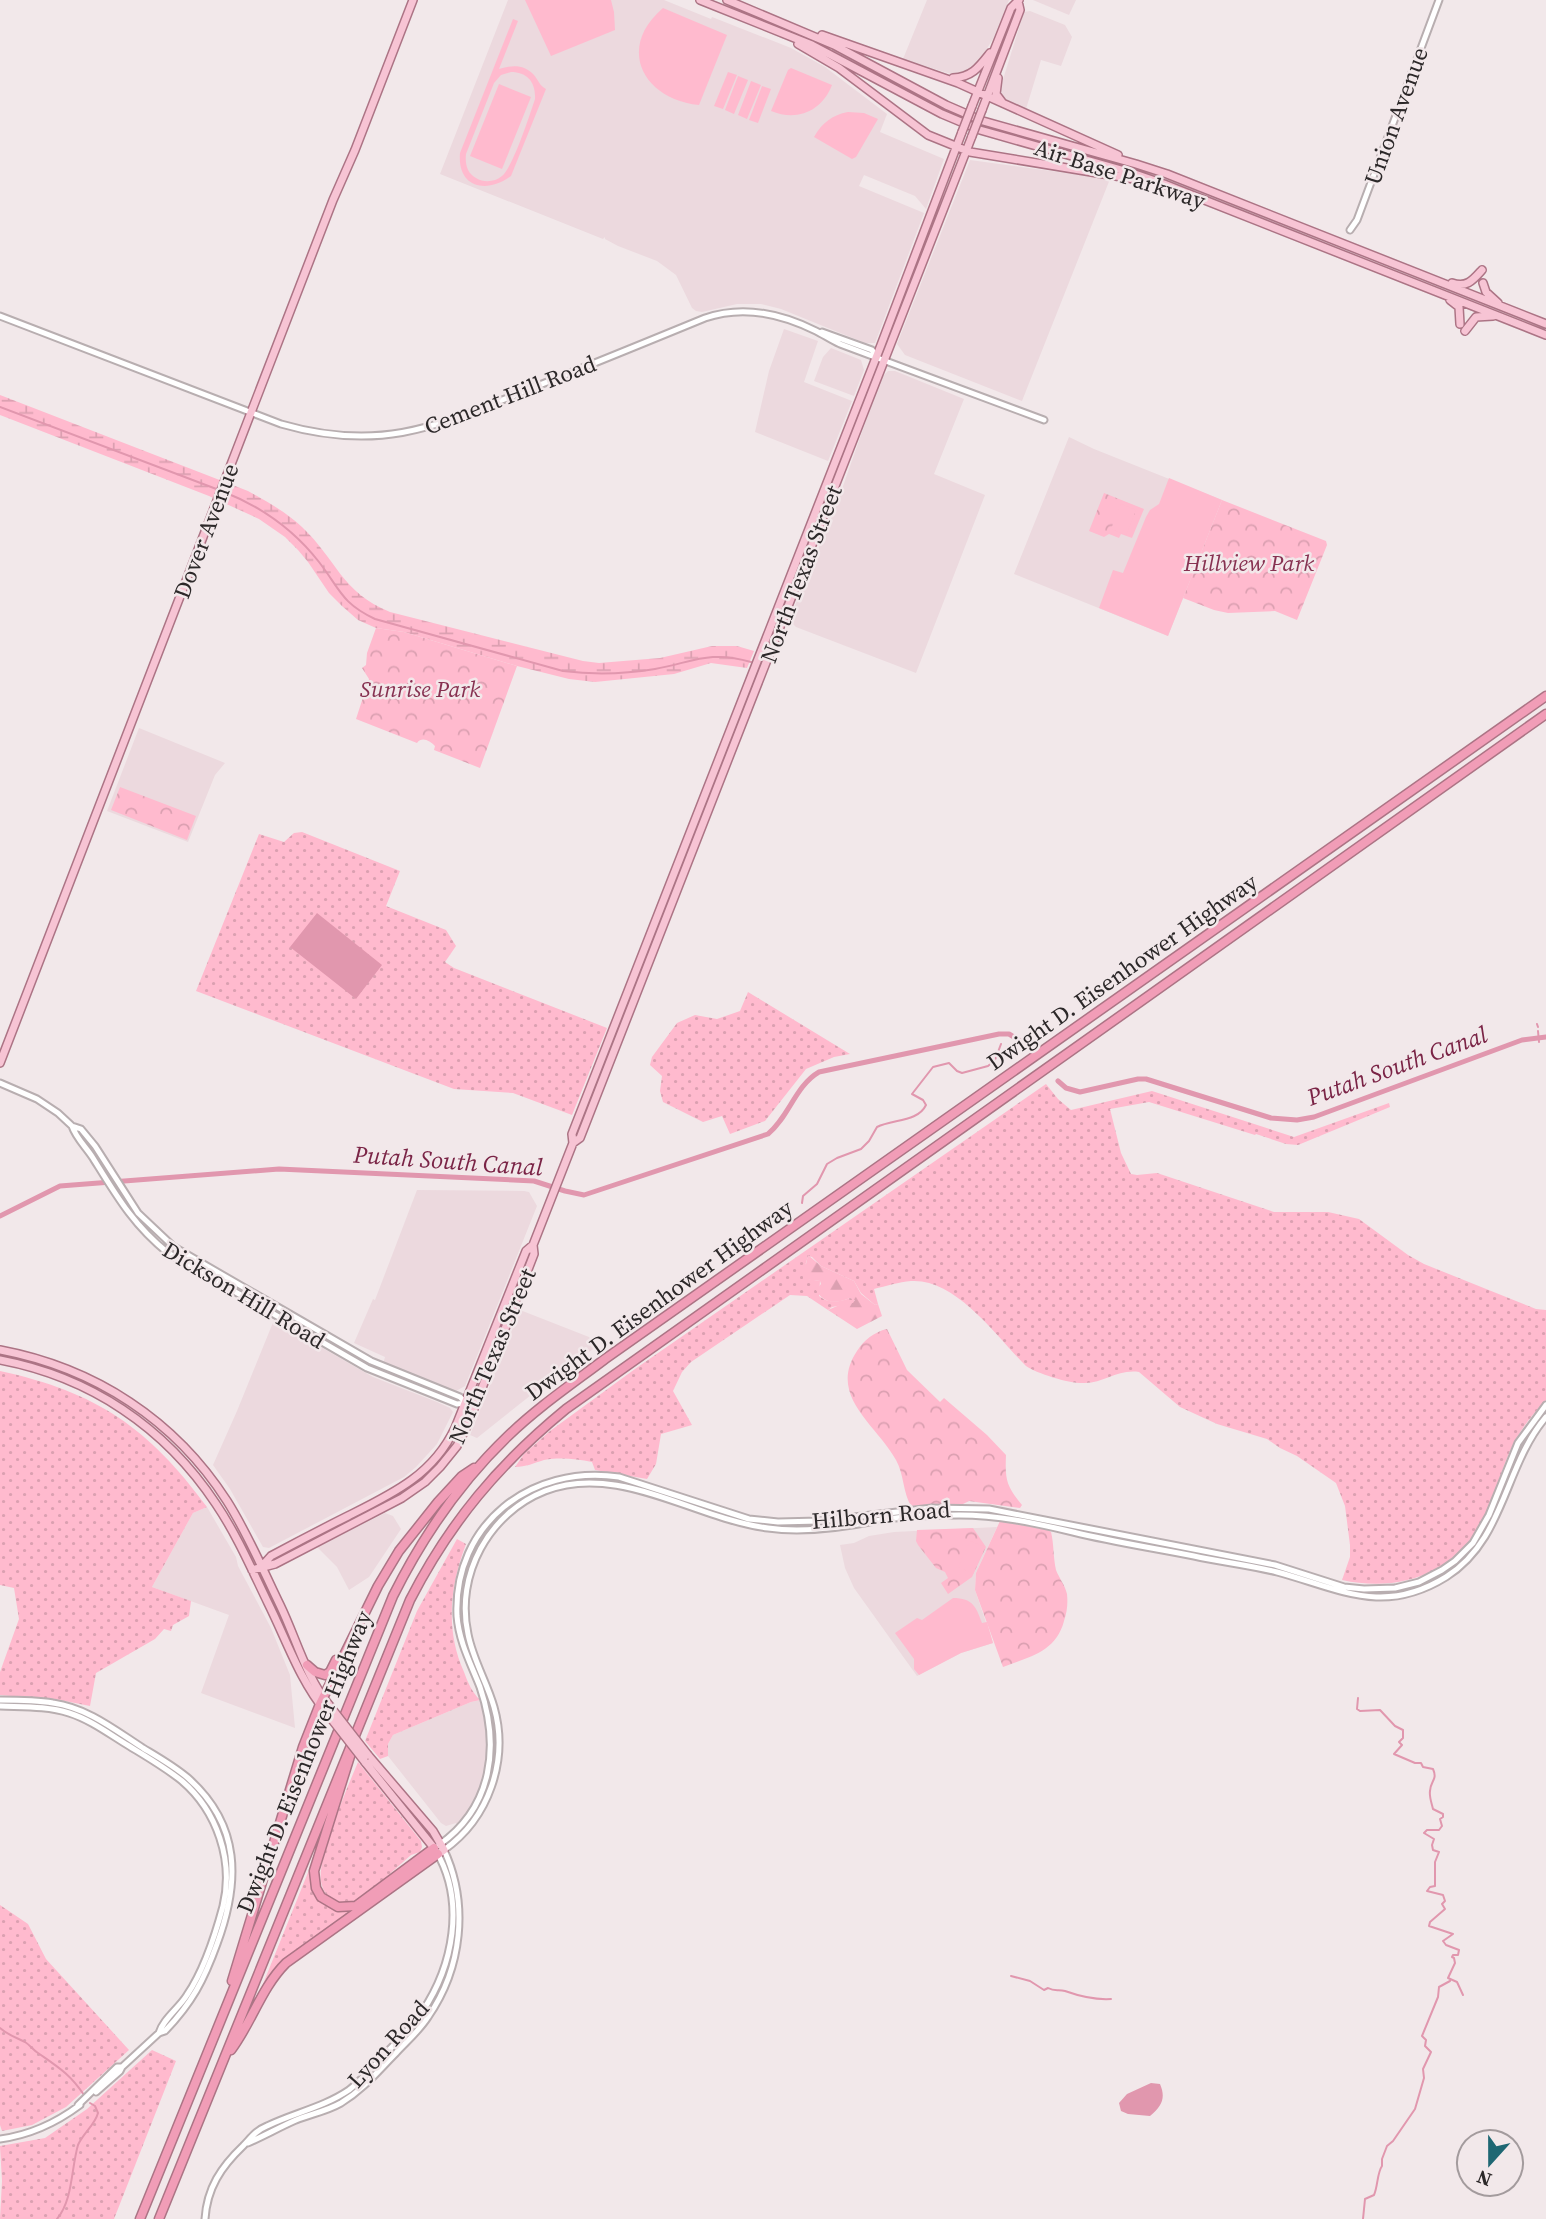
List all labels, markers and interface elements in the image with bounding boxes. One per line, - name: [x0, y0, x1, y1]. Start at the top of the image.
- street label: Union Avenue: [1356, 43, 1436, 189]
- street label: Air Base Parkway: [1030, 131, 1210, 217]
- street label: Cement Hill Road: [420, 348, 600, 442]
- street label: Dover Avenue: [166, 459, 246, 603]
- street label: North Texas Street: [752, 480, 850, 667]
- park label: Hillview Park: [1183, 547, 1314, 579]
- park label: Sunrise Park: [360, 673, 480, 705]
- street label: Dwight D. Eisenhower Highway: [980, 866, 1264, 1078]
- water label: Putah South Canal: [1301, 1018, 1492, 1114]
- water label: Putah South Canal: [351, 1137, 544, 1184]
- street label: Dwight D. Eisenhower Highway: [519, 1192, 800, 1408]
- street label: Dickson Hill Road: [157, 1234, 331, 1356]
- street label: North Texas Street: [441, 1263, 544, 1449]
- street label: Hilborn Road: [810, 1493, 952, 1537]
- street label: Dwight D. Eisenhower Highway: [229, 1606, 380, 1918]
- street label: Lyon Road: [340, 1993, 436, 2095]
- north arrow: [1455, 2128, 1525, 2198]
- text: N: [1473, 2164, 1495, 2193]

